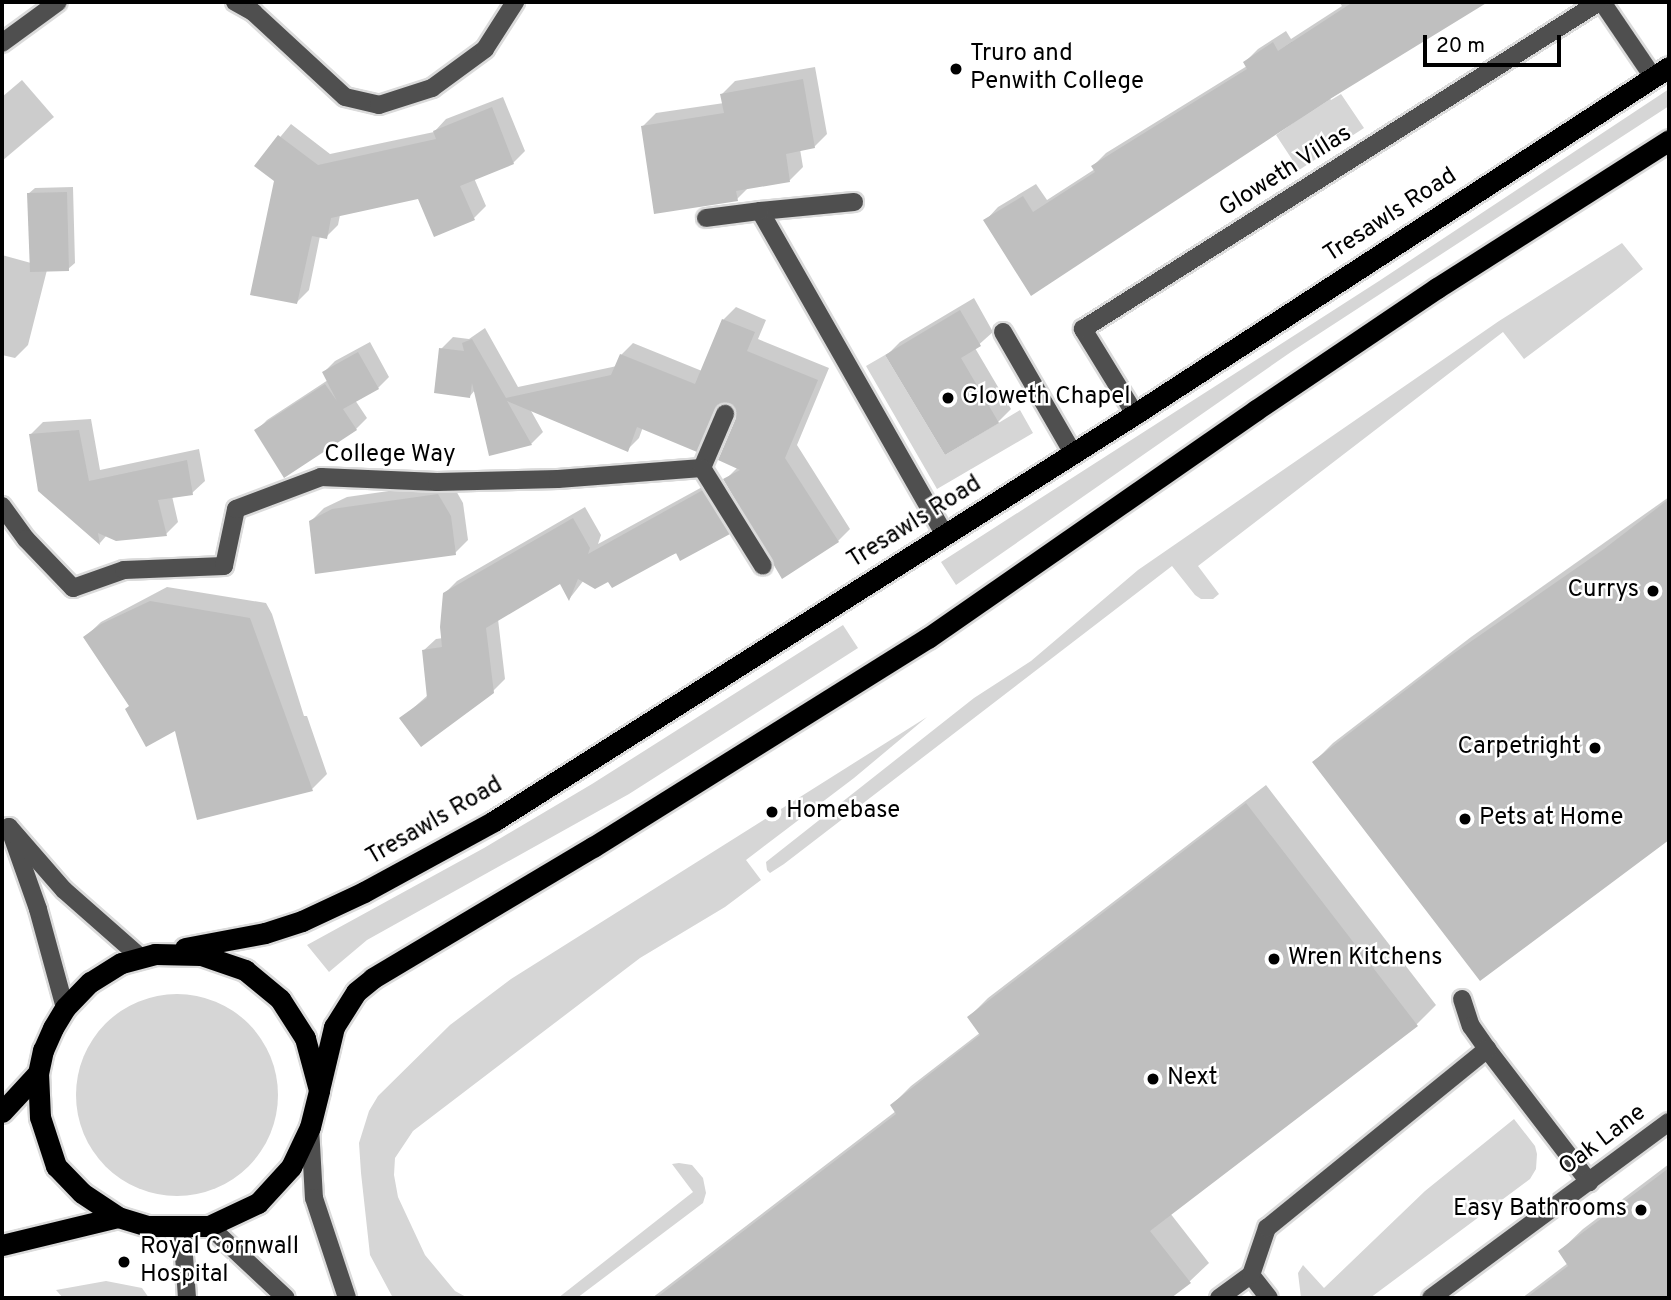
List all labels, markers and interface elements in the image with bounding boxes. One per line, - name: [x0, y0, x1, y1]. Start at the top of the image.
- scale bar: [1426, 21, 1564, 65]
- text: 20 m: [1436, 33, 1485, 60]
- place label: Truro and Penwith College: [970, 41, 1144, 97]
- marker: Truro and Penwith College: [948, 61, 964, 77]
- street label: Gloweth Villas: [1214, 120, 1358, 224]
- street label: Tresawls Road: [1319, 162, 1463, 270]
- place label: Gloweth Chapel: [962, 384, 1131, 412]
- marker: Gloweth Chapel: [940, 390, 956, 406]
- street label: College Way: [324, 442, 456, 470]
- street label: Tresawls Road: [843, 470, 987, 576]
- place label: Currys: [1568, 577, 1639, 605]
- marker: Currys: [1645, 583, 1661, 599]
- place label: Carpetright: [1458, 734, 1581, 762]
- marker: Carpetright: [1587, 740, 1603, 756]
- street label: Tresawls Road: [362, 771, 508, 873]
- place label: Homebase: [786, 798, 900, 826]
- marker: Homebase: [764, 804, 780, 820]
- place label: Pets at Home: [1479, 805, 1623, 833]
- marker: Pets at Home: [1457, 811, 1473, 827]
- place label: Wren Kitchens: [1288, 945, 1442, 973]
- marker: Wren Kitchens: [1266, 951, 1282, 967]
- place label: Next: [1167, 1065, 1217, 1093]
- marker: Next: [1145, 1071, 1161, 1087]
- street label: Oak Lane: [1554, 1099, 1652, 1183]
- place label: Easy Bathrooms: [1453, 1196, 1627, 1224]
- marker: Easy Bathrooms: [1633, 1202, 1649, 1218]
- place label: Royal Cornwall Hospital: [140, 1234, 299, 1290]
- marker: Royal Cornwall Hospital: [114, 1252, 134, 1272]

